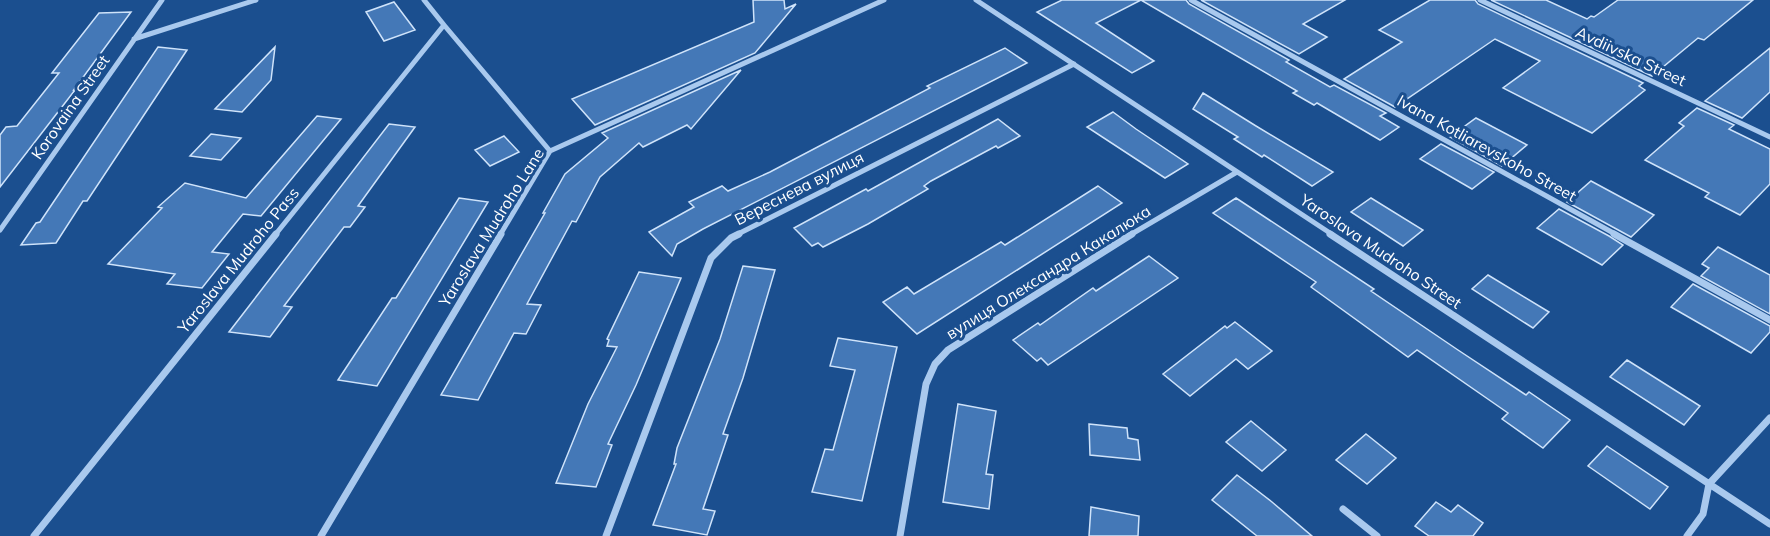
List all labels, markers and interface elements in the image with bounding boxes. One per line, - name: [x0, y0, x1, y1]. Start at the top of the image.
- street label: Avdiivska Street: [1573, 22, 1690, 90]
- street label: Korovaina Street: [27, 51, 114, 163]
- street label: Ivana Kotliarevskoho Street: [1394, 90, 1580, 206]
- street label: Yaroslava Mudroho Lane: [434, 144, 548, 311]
- street label: Вереснева вулиця: [731, 147, 867, 229]
- street label: Yaroslava Mudroho Pass: [172, 183, 303, 338]
- street label: Yaroslava Mudroho Street: [1296, 189, 1466, 313]
- street label: вулиця Олександра Какалюка: [942, 201, 1154, 343]

